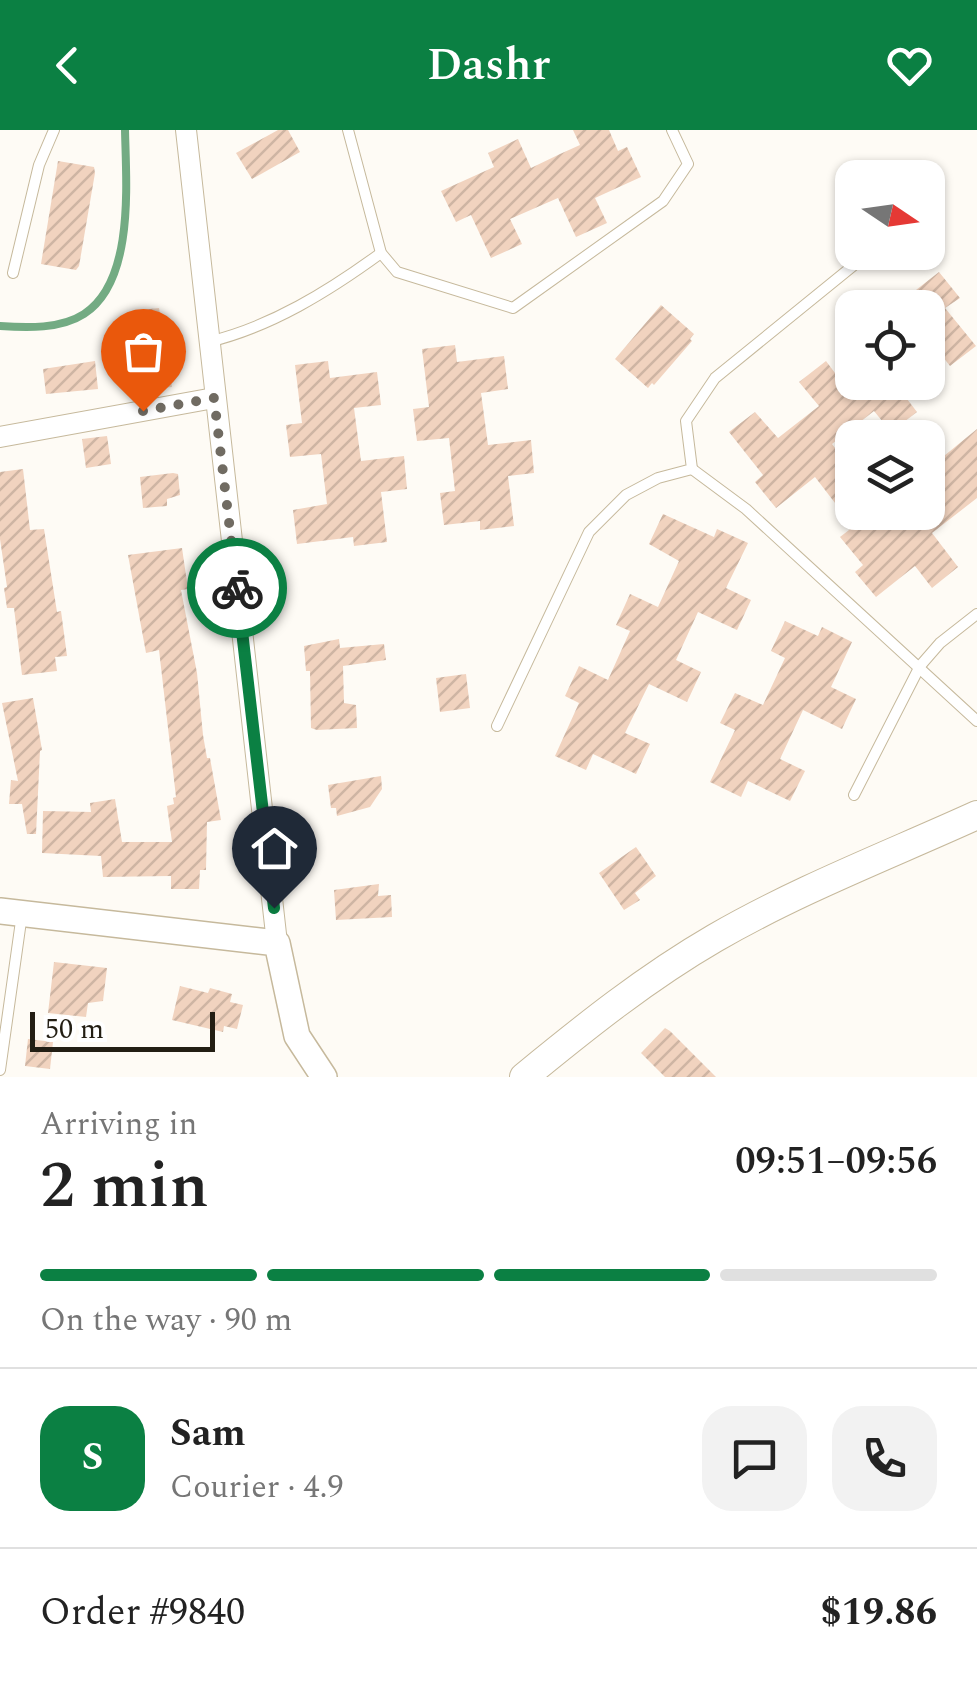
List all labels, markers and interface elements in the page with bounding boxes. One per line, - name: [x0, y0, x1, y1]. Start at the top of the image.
- text: Dashr: [427, 31, 550, 100]
- icon: back: [40, 38, 95, 93]
- icon: heart: [882, 38, 937, 93]
- north arrow: [835, 160, 945, 270]
- map controls: [835, 160, 945, 530]
- button: locate: [835, 290, 945, 400]
- pin: [101, 309, 186, 412]
- icon: bag: [116, 324, 171, 379]
- button: layers: [835, 420, 945, 530]
- courier: [187, 538, 287, 638]
- icon: bike: [210, 561, 265, 616]
- pin: [232, 806, 317, 909]
- icon: home: [247, 821, 302, 876]
- scale bar: [30, 1007, 215, 1051]
- text: 50 m: [45, 1008, 104, 1051]
- text: Arriving in: [40, 1100, 197, 1149]
- text: 09:51–09:56: [735, 1133, 937, 1191]
- text: 2 min: [40, 1137, 209, 1236]
- text: On the way · 90 m: [40, 1296, 292, 1345]
- text: Sam: [170, 1405, 246, 1463]
- button: chat: [702, 1406, 807, 1511]
- button: phone: [832, 1406, 937, 1511]
- text: S: [82, 1429, 103, 1487]
- text: Courier · 4.9: [170, 1463, 343, 1512]
- text: Order #9840: [40, 1584, 245, 1642]
- text: $19.86: [820, 1584, 937, 1642]

